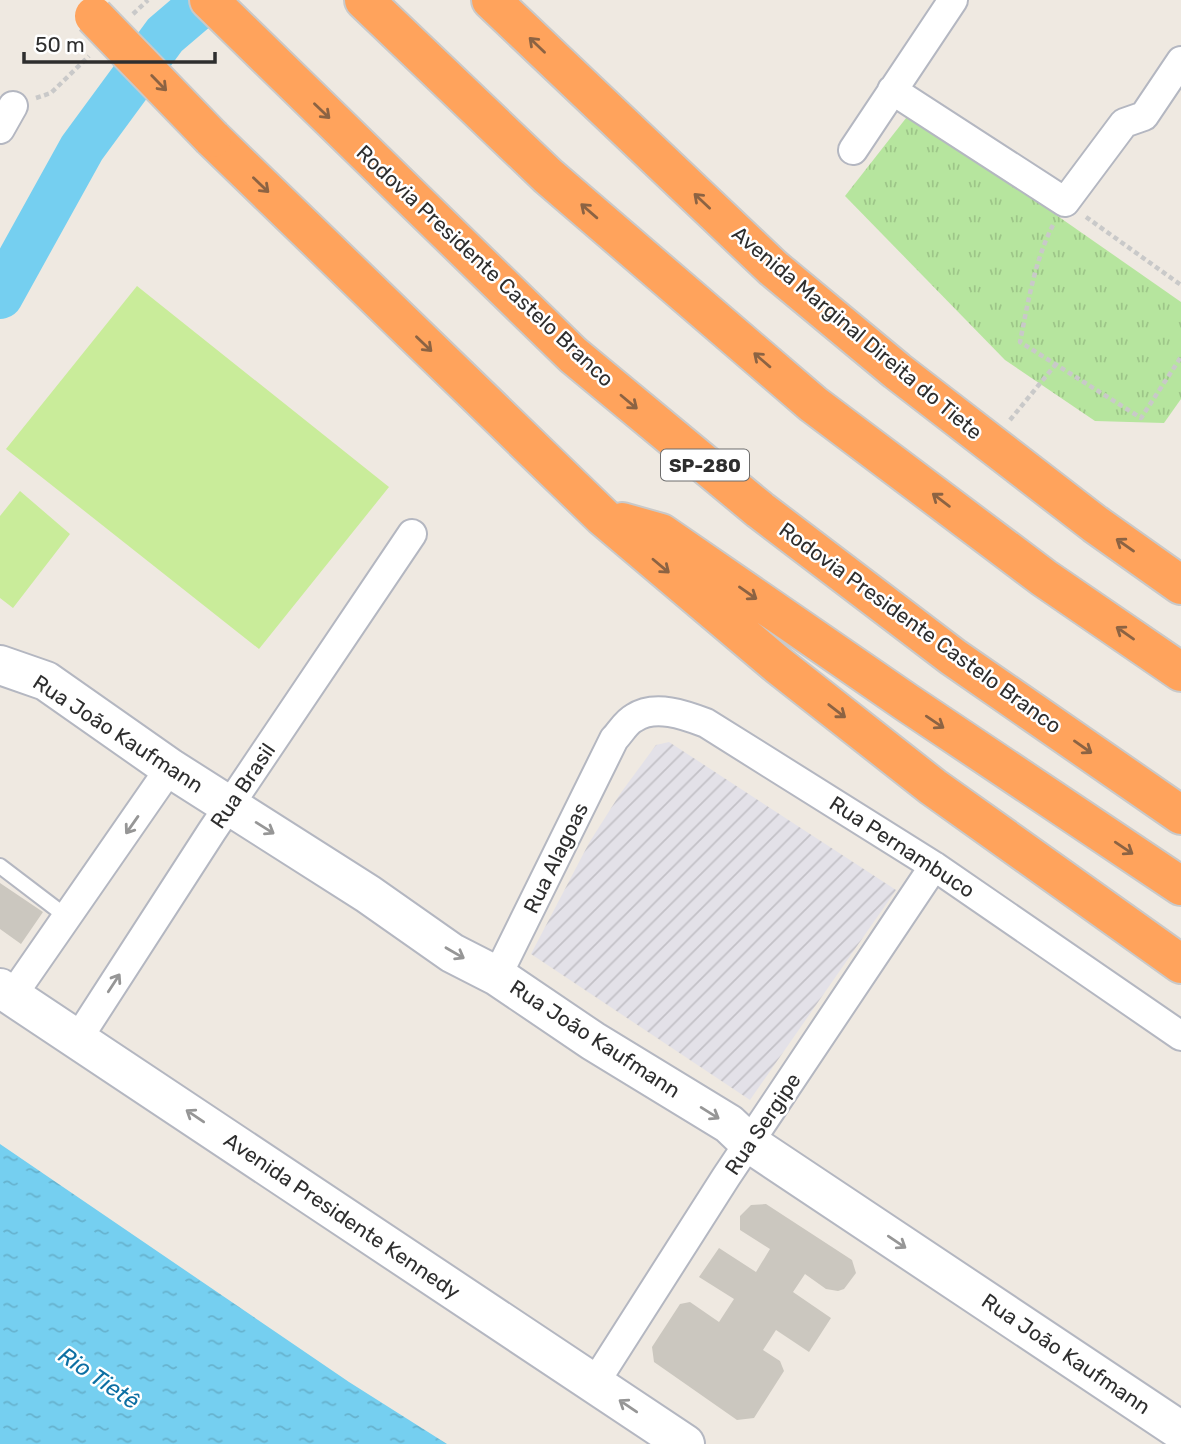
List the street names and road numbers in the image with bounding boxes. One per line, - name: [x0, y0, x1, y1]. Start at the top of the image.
- street label: Rodovia Presidente Castelo Branco: [352, 140, 619, 392]
- street label: Avenida Marginal Direita do Tiete: [727, 221, 987, 445]
- road number: SP-280: [661, 450, 749, 480]
- street label: Rodovia Presidente Castelo Branco: [774, 517, 1066, 738]
- street label: Rua João Kaufmann: [29, 669, 208, 798]
- street label: Rua Brasil: [205, 738, 280, 833]
- street label: Rua Pernambuco: [825, 790, 980, 903]
- street label: Rua Alagoas: [518, 798, 593, 917]
- street label: Rua João Kaufmann: [506, 974, 685, 1103]
- street label: Rua Sergipe: [719, 1068, 806, 1179]
- street label: Avenida Presidente Kennedy: [220, 1127, 465, 1304]
- street label: Rua João Kaufmann: [977, 1288, 1155, 1419]

